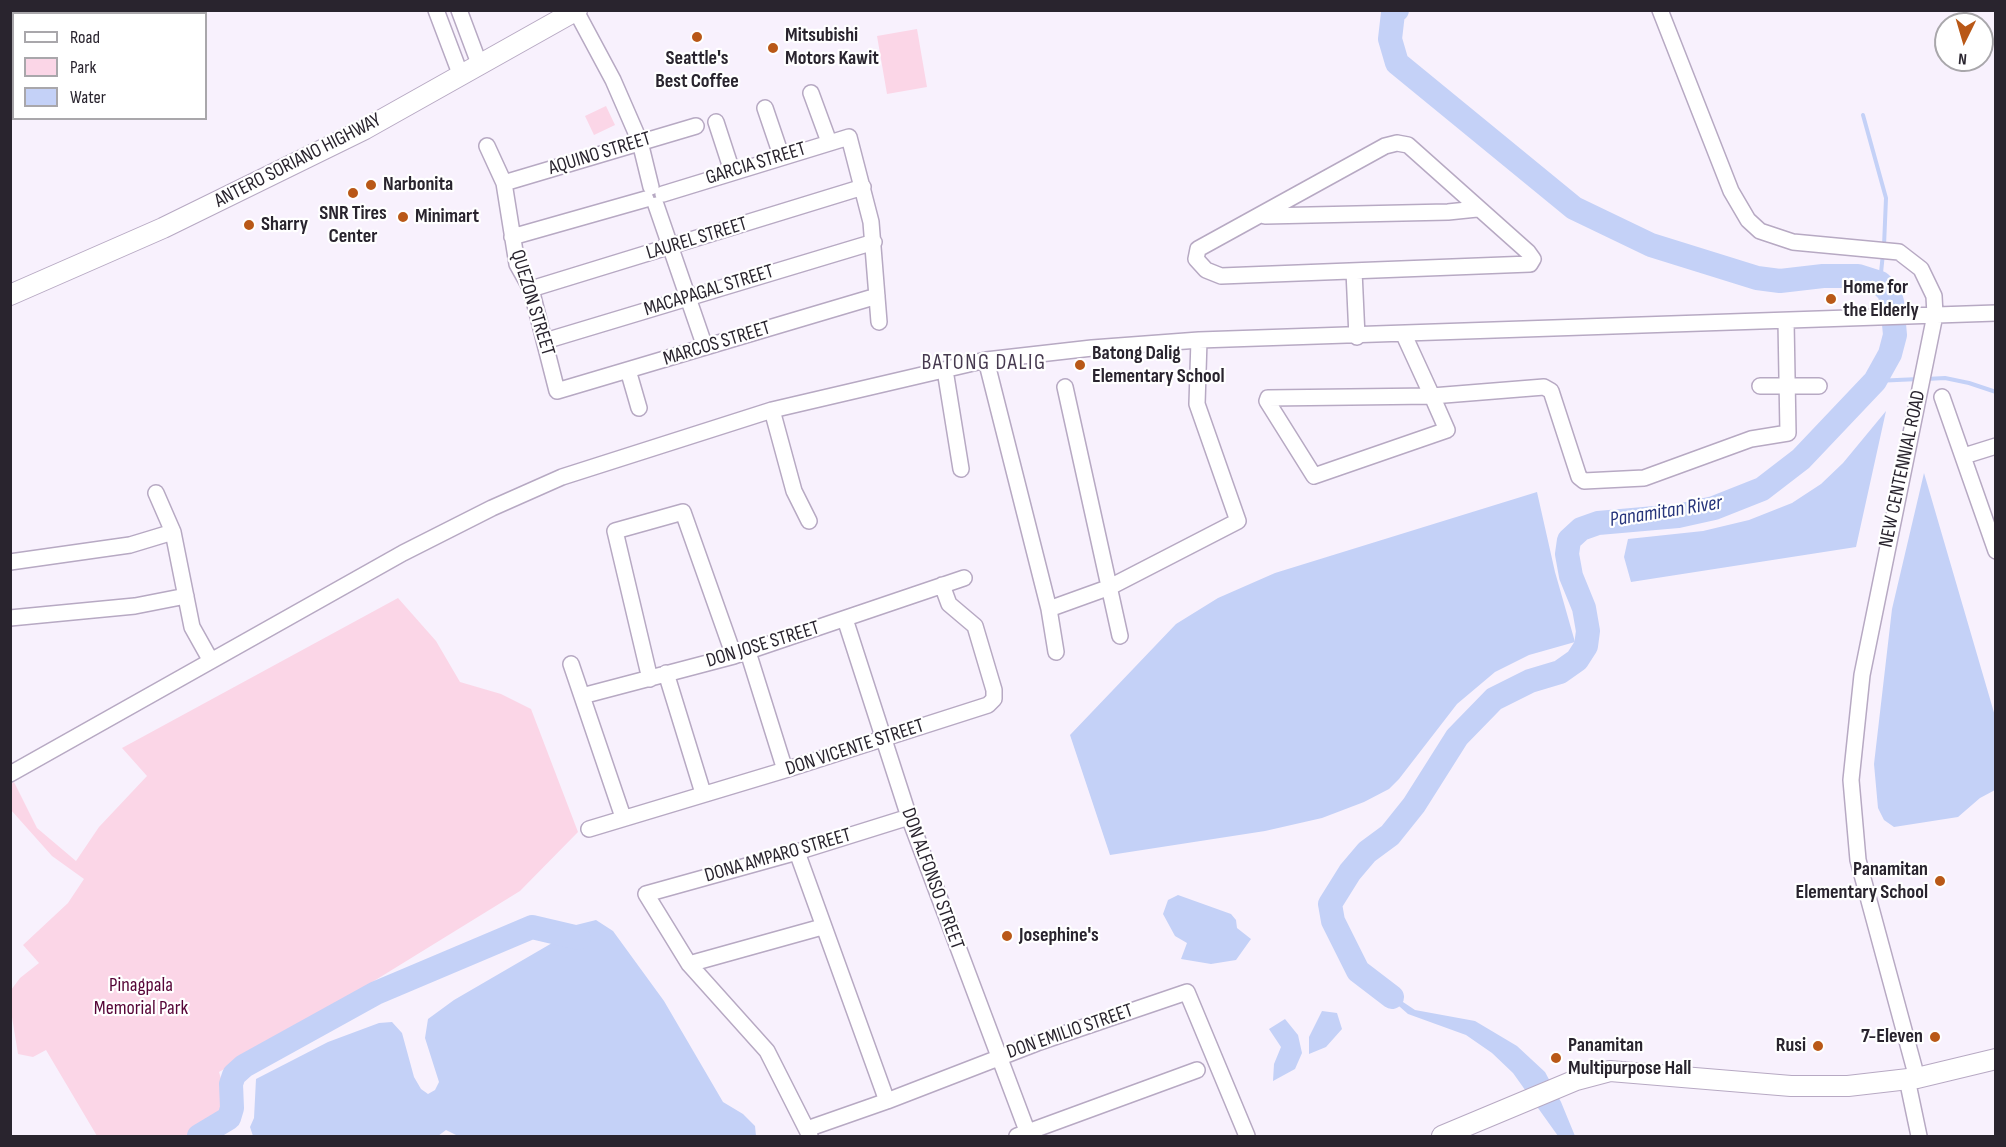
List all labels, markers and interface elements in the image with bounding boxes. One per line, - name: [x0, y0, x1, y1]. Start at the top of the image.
- legend: [12, 12, 207, 120]
- north arrow: [1934, 12, 1994, 72]
- place label: Mitsubishi Motors Kawit: [785, 24, 879, 71]
- text: Road: [70, 27, 100, 48]
- marker: Seattle's Best Coffee: [690, 30, 704, 44]
- marker: Mitsubishi Motors Kawit: [766, 41, 780, 55]
- place label: Seattle's Best Coffee: [655, 47, 739, 94]
- text: N: [1957, 49, 1968, 68]
- text: Park: [70, 57, 96, 78]
- text: Water: [70, 87, 106, 108]
- street label: ANTERO SORIANO HIGHWAY: [211, 109, 385, 213]
- street label: AQUINO STREET: [546, 127, 654, 181]
- street label: GARCIA STREET: [703, 137, 809, 191]
- place label: Narbonita: [383, 173, 453, 197]
- marker: Narbonita: [364, 178, 378, 192]
- marker: SNR Tires Center: [346, 186, 360, 200]
- place label: SNR Tires Center: [319, 202, 387, 249]
- place label: Minimart: [415, 205, 479, 229]
- marker: Minimart: [396, 210, 410, 224]
- street label: LAUREL STREET: [644, 212, 750, 266]
- place label: Sharry: [261, 213, 308, 237]
- marker: Sharry: [242, 218, 256, 232]
- street label: QUEZON STREET: [504, 247, 560, 359]
- street label: MACAPAGAL STREET: [641, 260, 777, 322]
- place label: Home for the Elderly: [1843, 276, 1919, 323]
- marker: Home for the Elderly: [1824, 292, 1838, 306]
- street label: MARCOS STREET: [660, 316, 774, 372]
- place label: Batong Dalig Elementary School: [1092, 342, 1225, 389]
- district label: BATONG DALIG: [922, 350, 1046, 376]
- marker: Batong Dalig Elementary School: [1073, 358, 1087, 372]
- street label: NEW CENTENNIAL ROAD: [1875, 388, 1931, 550]
- water label: Panamitan River: [1608, 491, 1724, 533]
- street label: DON JOSE STREET: [703, 616, 823, 674]
- street label: DON VICENTE STREET: [783, 714, 927, 782]
- street label: DON ALFONSO STREET: [895, 805, 969, 953]
- street label: DONA AMPARO STREET: [702, 824, 854, 888]
- place label: Panamitan Elementary School: [1795, 858, 1928, 905]
- marker: Panamitan Elementary School: [1933, 874, 1947, 888]
- place label: Josephine's: [1019, 924, 1099, 948]
- marker: Josephine's: [1000, 929, 1014, 943]
- park label: Pinagpala Memorial Park: [94, 974, 188, 1021]
- street label: DON EMILIO STREET: [1004, 999, 1136, 1065]
- place label: 7-Eleven: [1861, 1025, 1923, 1049]
- marker: 7-Eleven: [1928, 1030, 1942, 1044]
- place label: Panamitan Multipurpose Hall: [1568, 1034, 1691, 1081]
- place label: Rusi: [1776, 1034, 1806, 1058]
- marker: Rusi: [1811, 1039, 1825, 1053]
- marker: Panamitan Multipurpose Hall: [1549, 1051, 1563, 1065]

